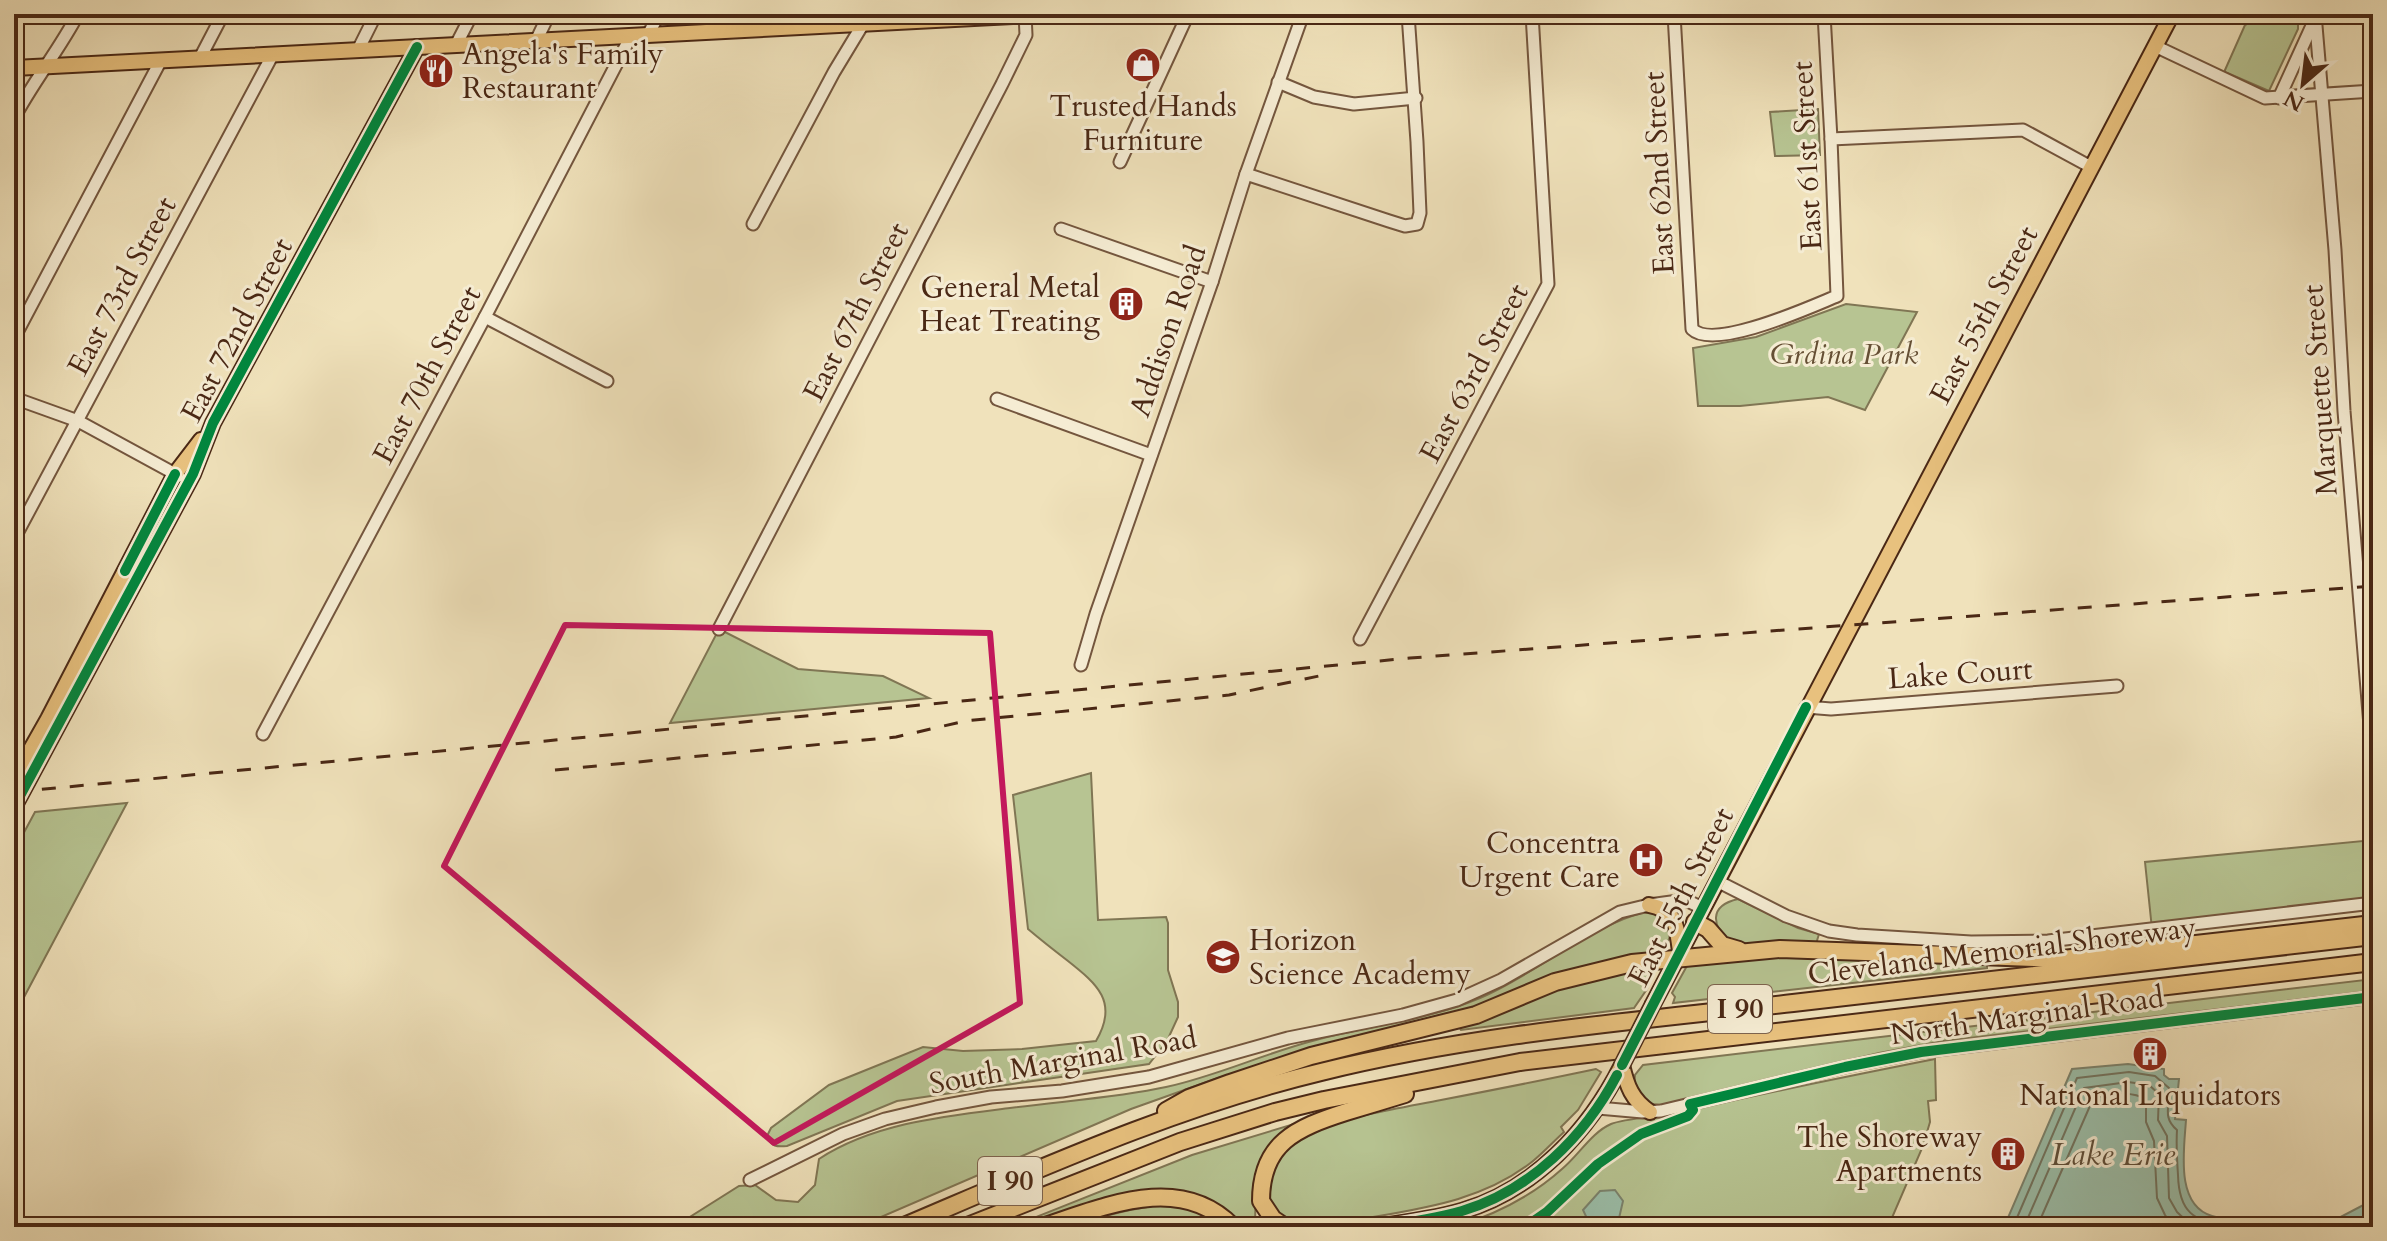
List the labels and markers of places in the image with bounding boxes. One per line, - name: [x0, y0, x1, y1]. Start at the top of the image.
- place label: Angela's Family Restaurant: [462, 34, 664, 109]
- shop icon: Trusted Hands Furniture: [1124, 46, 1162, 84]
- restaurant icon: Angela's Family Restaurant: [417, 52, 455, 90]
- place label: Trusted Hands Furniture: [1049, 86, 1237, 161]
- place label: General Metal Heat Treating: [919, 267, 1100, 342]
- building icon: General Metal Heat Treating: [1107, 285, 1145, 323]
- place label: Concentra Urgent Care: [1459, 823, 1620, 898]
- hospital icon: Concentra Urgent Care: [1627, 841, 1665, 879]
- place label: Horizon Science Academy: [1249, 920, 1471, 995]
- school or university icon: Horizon Science Academy: [1204, 938, 1242, 976]
- building icon: National Liquidators: [2131, 1035, 2169, 1073]
- place label: National Liquidators: [2019, 1075, 2281, 1116]
- place label: The Shoreway Apartments: [1797, 1117, 1982, 1192]
- building icon: The Shoreway Apartments: [1989, 1135, 2027, 1173]

